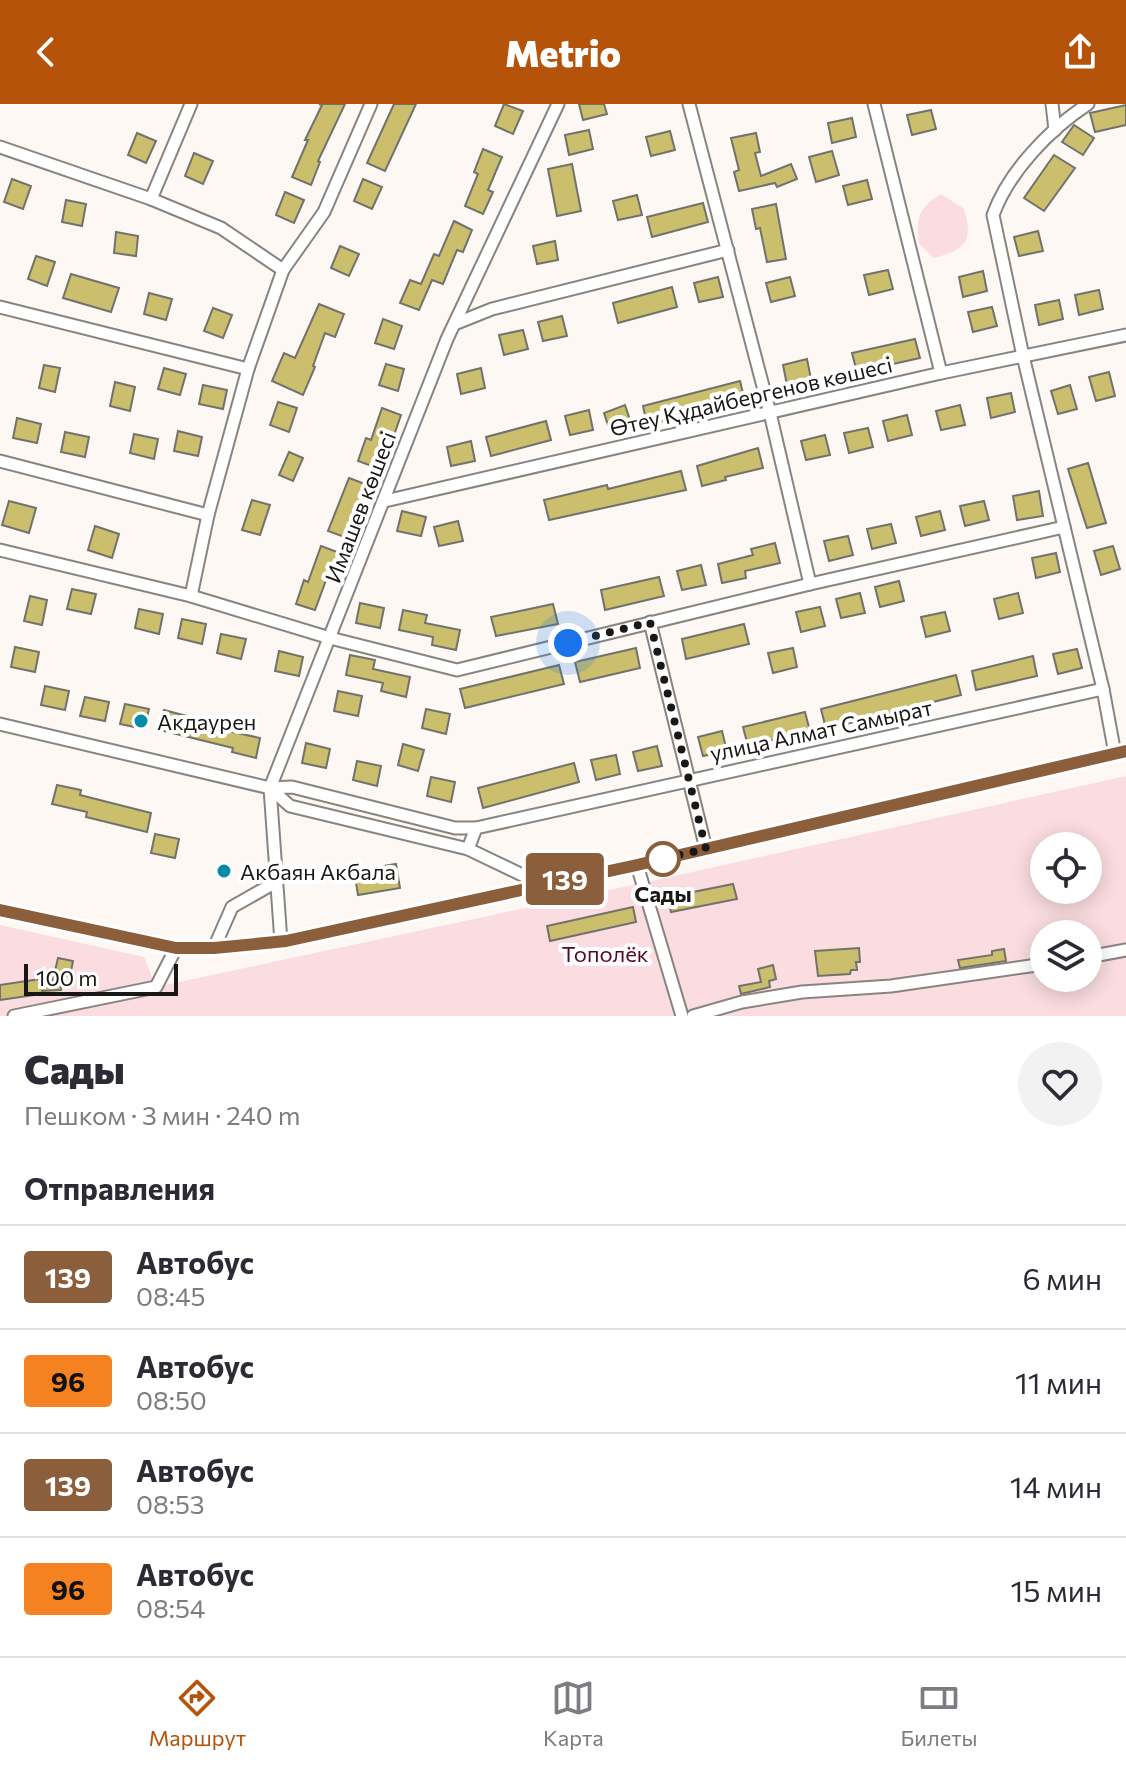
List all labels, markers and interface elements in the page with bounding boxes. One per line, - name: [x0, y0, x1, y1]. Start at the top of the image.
- icon: back: [24, 30, 68, 74]
- text: Metrio: [505, 30, 621, 74]
- icon: share: [1058, 30, 1102, 74]
- street label: Өтеу Құдайбергенов көшесі: [607, 350, 895, 442]
- street label: Имашев көшесі: [319, 427, 401, 587]
- your location: [548, 623, 588, 663]
- street label: улица Алмат Самырат: [707, 693, 935, 767]
- place label: Акдаурен: [157, 708, 256, 735]
- marker: Акдаурен: [132, 712, 150, 730]
- map controls: [1030, 832, 1102, 992]
- button: locate: [1030, 832, 1102, 904]
- marker: Сады: [646, 842, 680, 876]
- line badge: 139: [519, 853, 611, 905]
- place label: Акбаян Акбала: [240, 858, 396, 885]
- marker: Акбаян Акбала: [215, 862, 233, 880]
- text: 139: [542, 862, 588, 896]
- place label: Сады: [634, 880, 692, 907]
- button: layers: [1030, 920, 1102, 992]
- park label: Тополёк: [561, 940, 649, 967]
- scale bar: [24, 960, 178, 996]
- text: 100 m: [36, 964, 98, 991]
- button: heart: [1018, 1042, 1102, 1126]
- text: Сады: [24, 1045, 125, 1092]
- text: Пешком · 3 мин · 240 m: [24, 1099, 300, 1130]
- text: Отправления: [24, 1169, 215, 1206]
- text: Автобус: [136, 1243, 254, 1280]
- text: 6 мин: [1022, 1259, 1102, 1296]
- text: 139: [45, 1260, 91, 1294]
- text: 08:45: [136, 1280, 205, 1311]
- text: Автобус: [136, 1347, 254, 1384]
- text: 11 мин: [1015, 1363, 1102, 1400]
- text: 96: [51, 1364, 85, 1398]
- text: 08:50: [136, 1384, 207, 1415]
- text: Автобус: [136, 1451, 254, 1488]
- text: 14 мин: [1010, 1467, 1102, 1504]
- text: 139: [45, 1468, 91, 1502]
- text: 08:53: [136, 1488, 205, 1519]
- text: Автобус: [136, 1555, 254, 1592]
- text: 15 мин: [1011, 1571, 1102, 1608]
- text: 96: [51, 1572, 85, 1606]
- text: 08:54: [136, 1592, 205, 1623]
- tab: Маршрут: [148, 1676, 246, 1751]
- tab: Карта: [543, 1676, 604, 1751]
- tab: Билеты: [901, 1676, 978, 1751]

